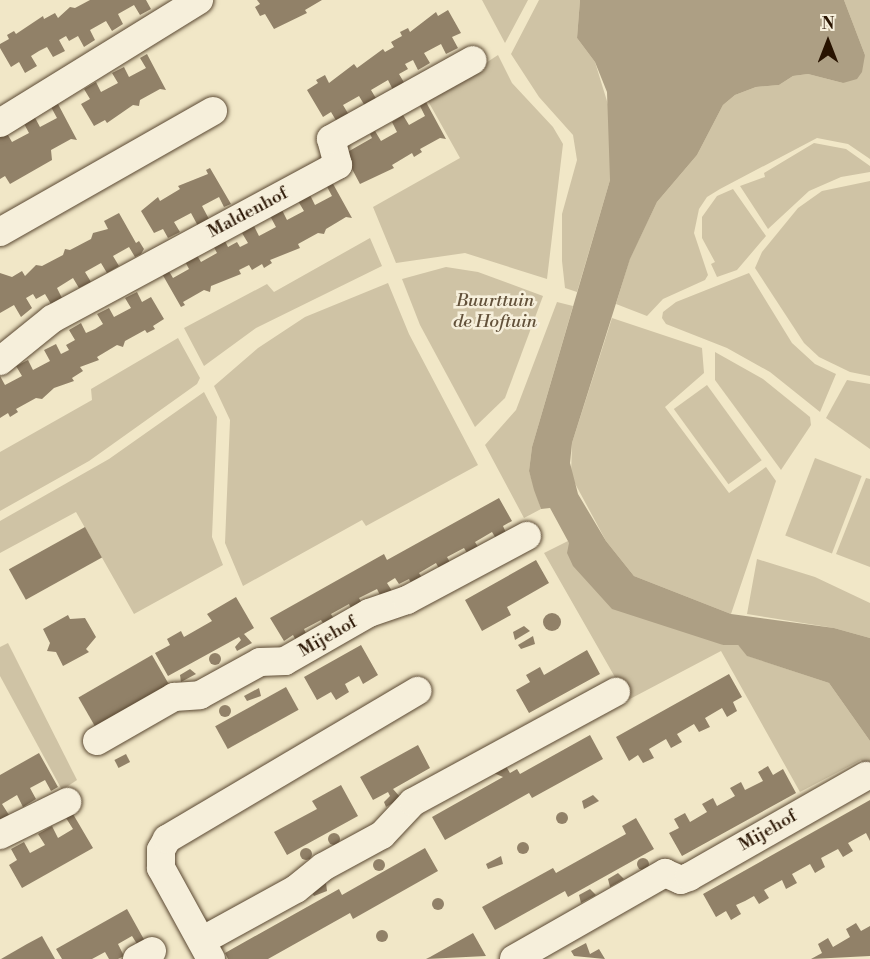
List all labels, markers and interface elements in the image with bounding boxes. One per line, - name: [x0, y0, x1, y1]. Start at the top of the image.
- north arrow: [798, 12, 858, 72]
- text: N: [822, 14, 834, 34]
- street label: Maldenhof: [204, 183, 292, 243]
- park label: Buurttuin de Hoftuin: [453, 291, 537, 334]
- street label: Mijehof: [295, 612, 361, 662]
- street label: Mijehof: [735, 806, 801, 856]

